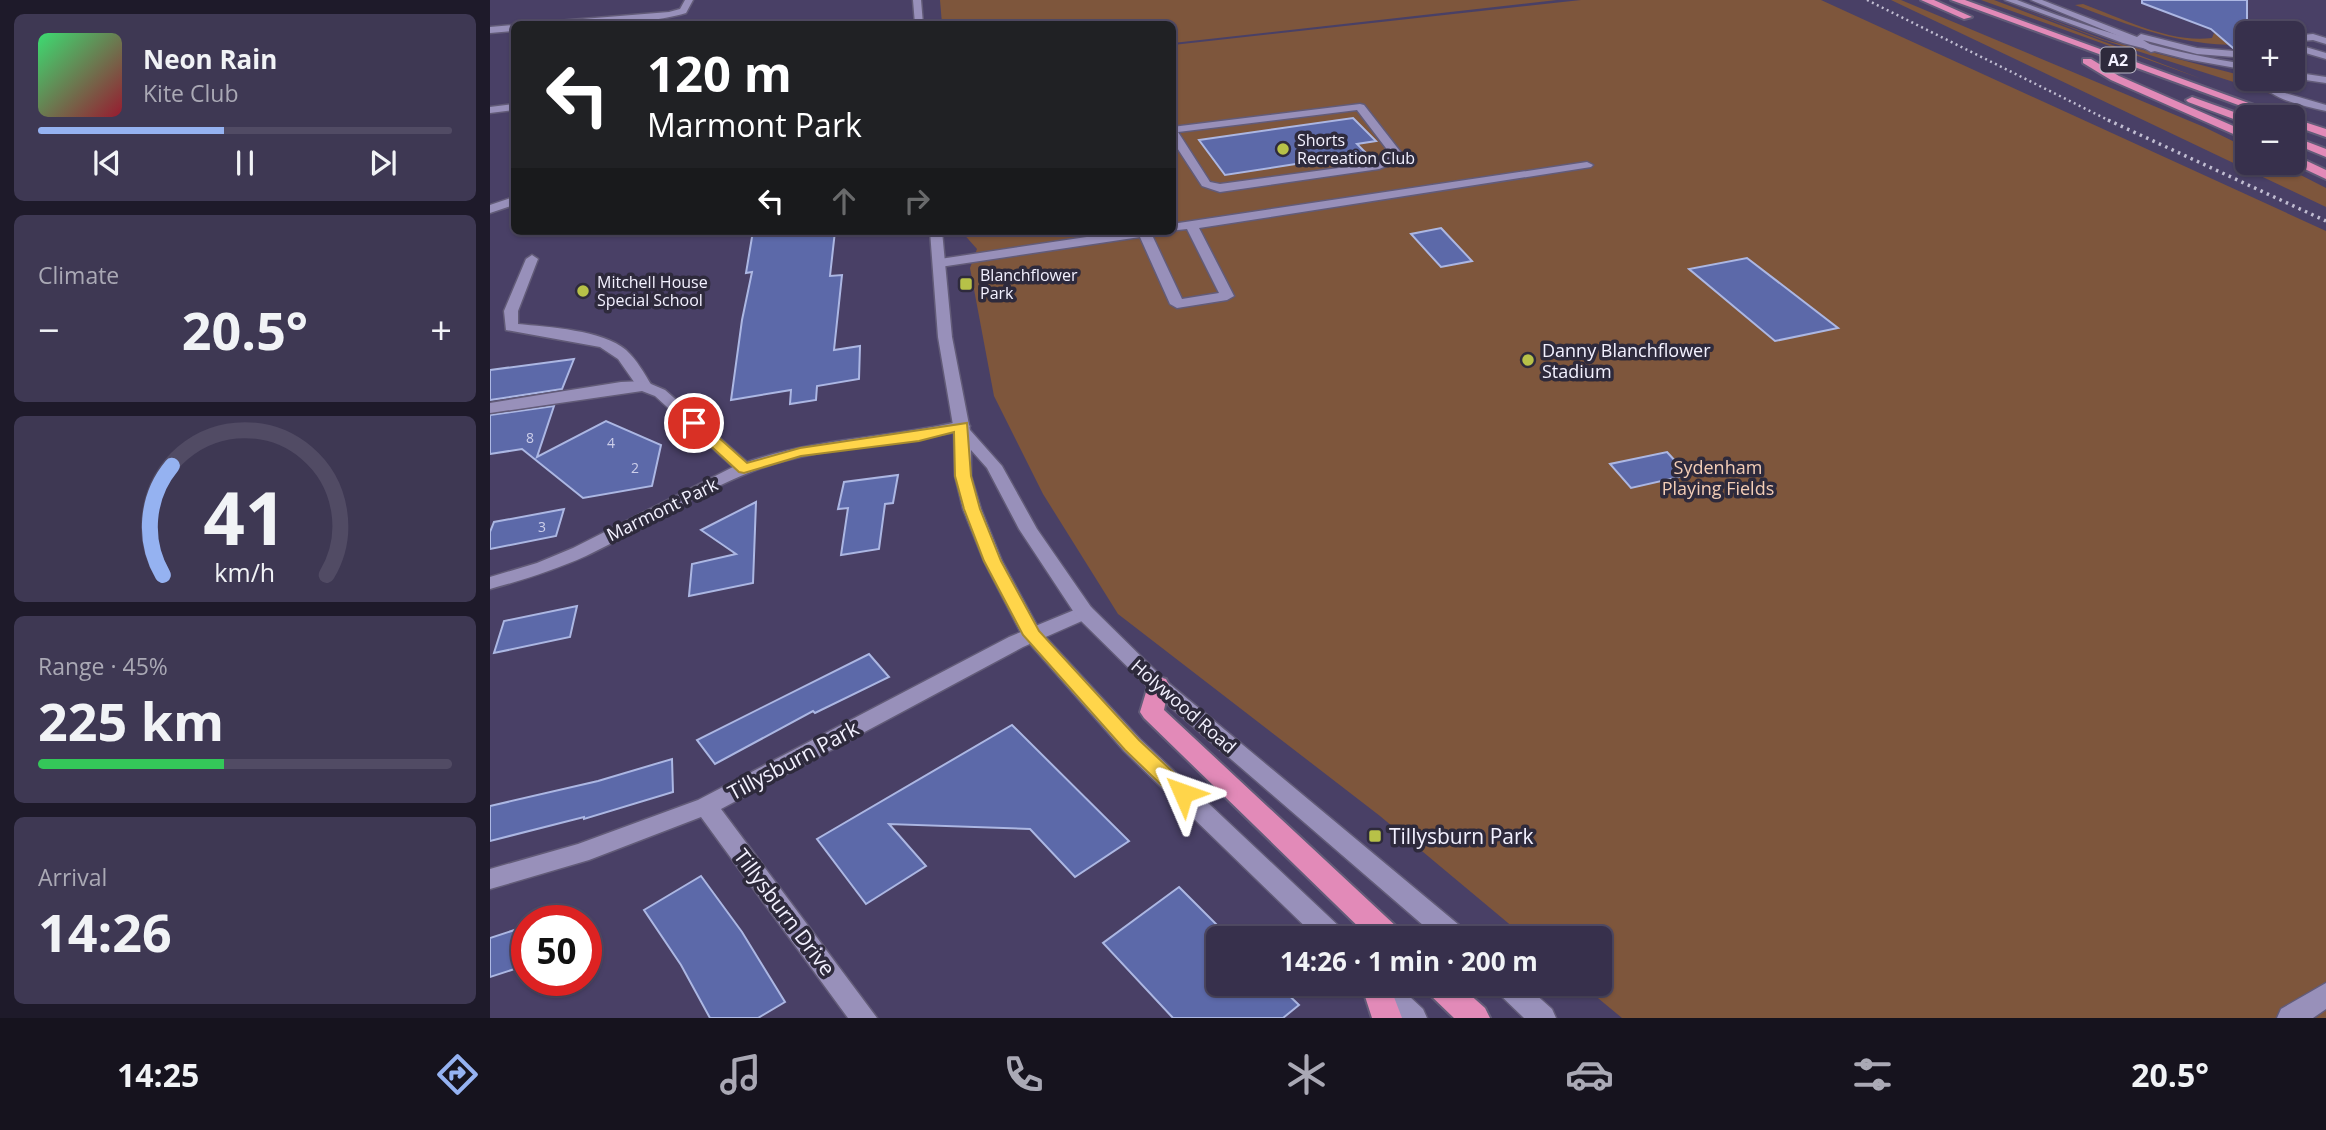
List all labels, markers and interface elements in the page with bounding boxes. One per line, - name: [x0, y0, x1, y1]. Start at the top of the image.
- map controls: [2235, 21, 2305, 175]
- button: +: [2235, 21, 2305, 91]
- text: 120 m: [647, 40, 792, 106]
- text: Neon Rain: [143, 41, 277, 77]
- road number: A2: [2100, 48, 2136, 72]
- icon: left: [532, 49, 623, 140]
- text: Kite Club: [143, 77, 238, 109]
- text: Marmont Park: [647, 103, 862, 146]
- button: −: [2235, 105, 2305, 175]
- place label: Shorts Recreation Club: [1297, 129, 1415, 169]
- marker: Shorts Recreation Club: [1275, 141, 1291, 157]
- icon: previous: [88, 144, 126, 182]
- icon: pause: [226, 144, 264, 182]
- icon: next: [364, 144, 402, 182]
- icon: left: [752, 182, 790, 220]
- icon: ahead: [825, 182, 863, 220]
- icon: right: [898, 182, 936, 220]
- text: Climate: [38, 259, 119, 291]
- place label: Blanchflower Park: [980, 264, 1078, 304]
- place label: Mitchell House Special School: [597, 271, 708, 311]
- marker: Blanchflower Park: [958, 276, 974, 292]
- marker: Mitchell House Special School: [575, 283, 591, 299]
- text: 20.5°: [182, 294, 308, 365]
- text: −: [38, 303, 60, 355]
- text: +: [430, 303, 452, 355]
- place label: Danny Blanchflower Stadium: [1542, 338, 1711, 383]
- marker: Danny Blanchflower Stadium: [1520, 352, 1536, 368]
- pin: [664, 393, 724, 453]
- icon: arrive: [675, 404, 713, 442]
- house number: 8: [526, 428, 534, 447]
- house number: 4: [607, 433, 615, 452]
- park label: Sydenham Playing Fields: [1662, 455, 1774, 500]
- house number: 2: [631, 458, 639, 477]
- text: 41: [203, 467, 287, 566]
- street label: Marmont Park: [602, 471, 722, 546]
- house number: 3: [538, 517, 546, 536]
- text: km/h: [215, 555, 275, 589]
- text: Range · 45%: [38, 650, 168, 682]
- street label: Holywood Road: [1126, 654, 1242, 758]
- text: 225 km: [38, 685, 224, 756]
- street label: Tillysburn Park: [723, 714, 863, 806]
- position arrow: [1146, 756, 1220, 830]
- place label: Tillysburn Park: [1389, 822, 1534, 850]
- marker: Tillysburn Park: [1367, 828, 1383, 844]
- street label: Tillysburn Drive: [728, 843, 842, 981]
- text: Arrival: [38, 861, 107, 893]
- text: 14:26: [38, 896, 172, 967]
- speed limit sign: 50: [511, 905, 602, 996]
- text: 14:26 · 1 min · 200 m: [1280, 943, 1538, 979]
- icon: directions: [433, 1050, 482, 1099]
- icon: music: [716, 1050, 765, 1099]
- icon: phone: [999, 1050, 1048, 1099]
- icon: climate: [1282, 1050, 1331, 1099]
- icon: car: [1565, 1050, 1614, 1099]
- icon: filters: [1848, 1050, 1897, 1099]
- text: 14:25: [117, 1053, 199, 1096]
- text: 20.5°: [2131, 1053, 2209, 1096]

